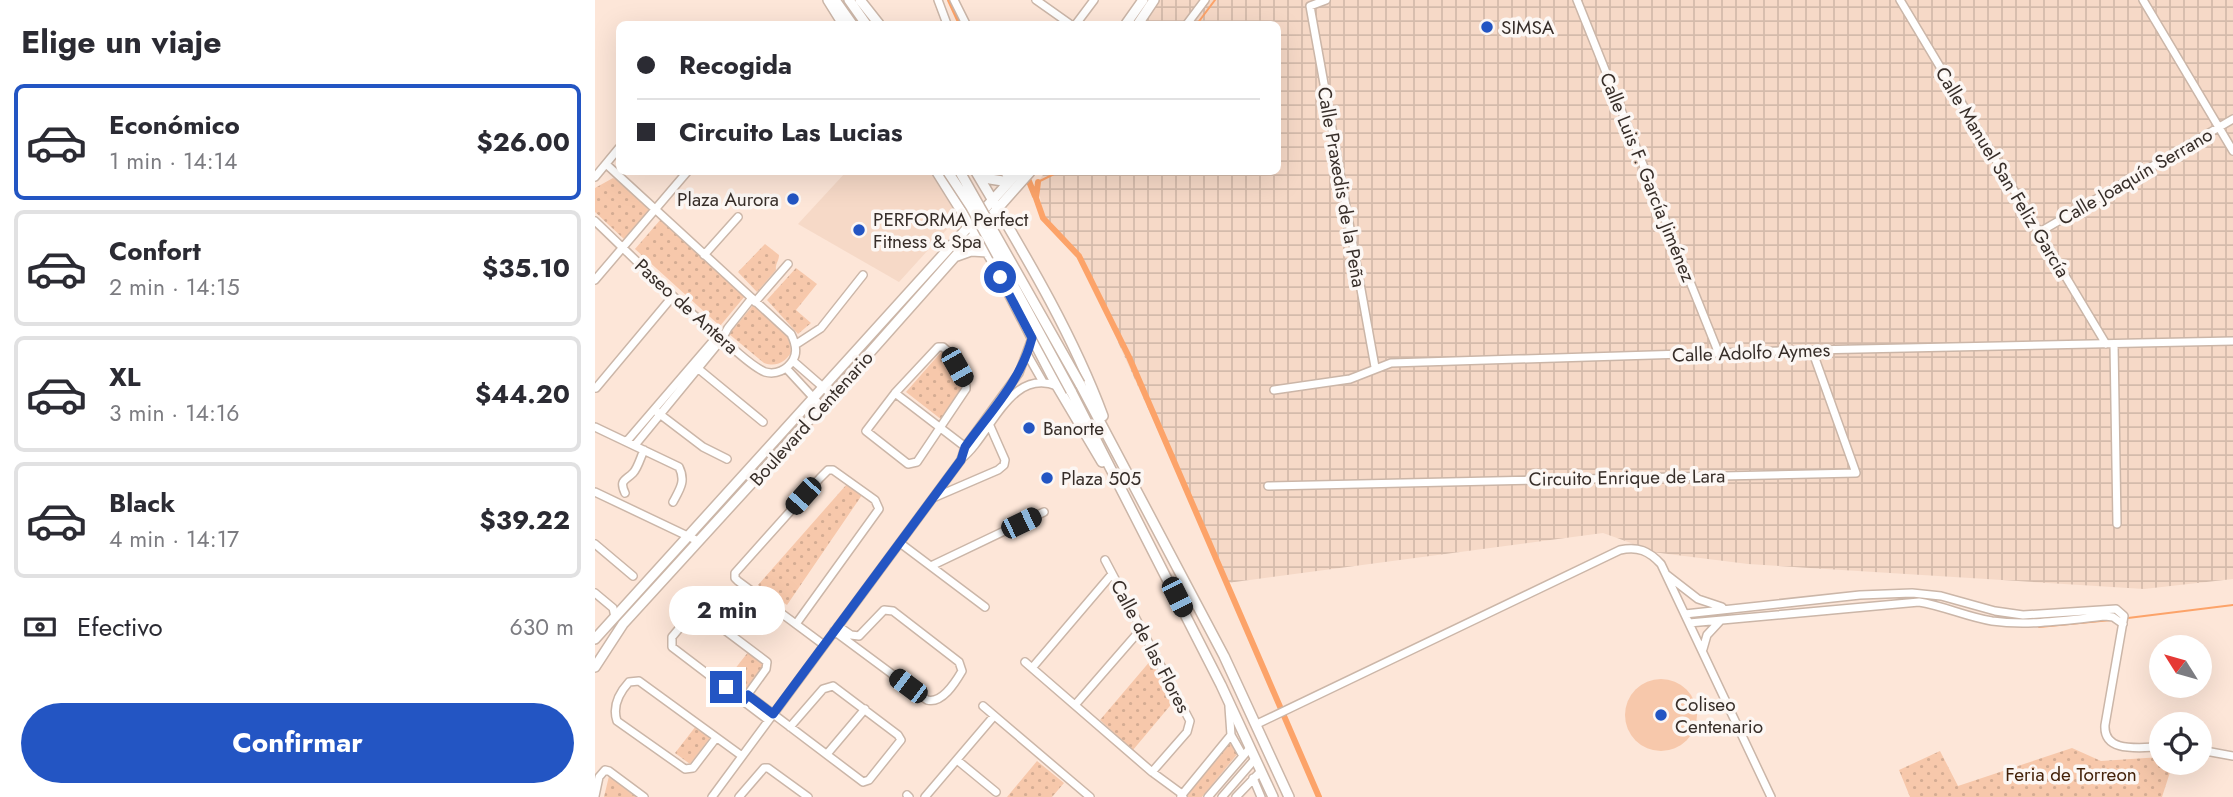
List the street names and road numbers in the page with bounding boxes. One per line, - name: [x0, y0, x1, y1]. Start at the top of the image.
- street label: Calle Manuel San Feliz García: [1929, 62, 2076, 283]
- street label: Calle Luis F. García Jiménez: [1593, 68, 1702, 286]
- street label: Calle Praxedis de la Peña: [1311, 85, 1372, 289]
- street label: Calle Joaquín Serrano: [2053, 121, 2218, 232]
- street label: Paseo de Antera: [629, 252, 745, 360]
- street label: Calle Adolfo Aymes: [1671, 336, 1831, 369]
- street label: Boulevard Centenario: [743, 345, 879, 492]
- street label: Circuito Enrique de Lara: [1528, 462, 1726, 493]
- street label: Calle de las Flores: [1104, 575, 1197, 718]

